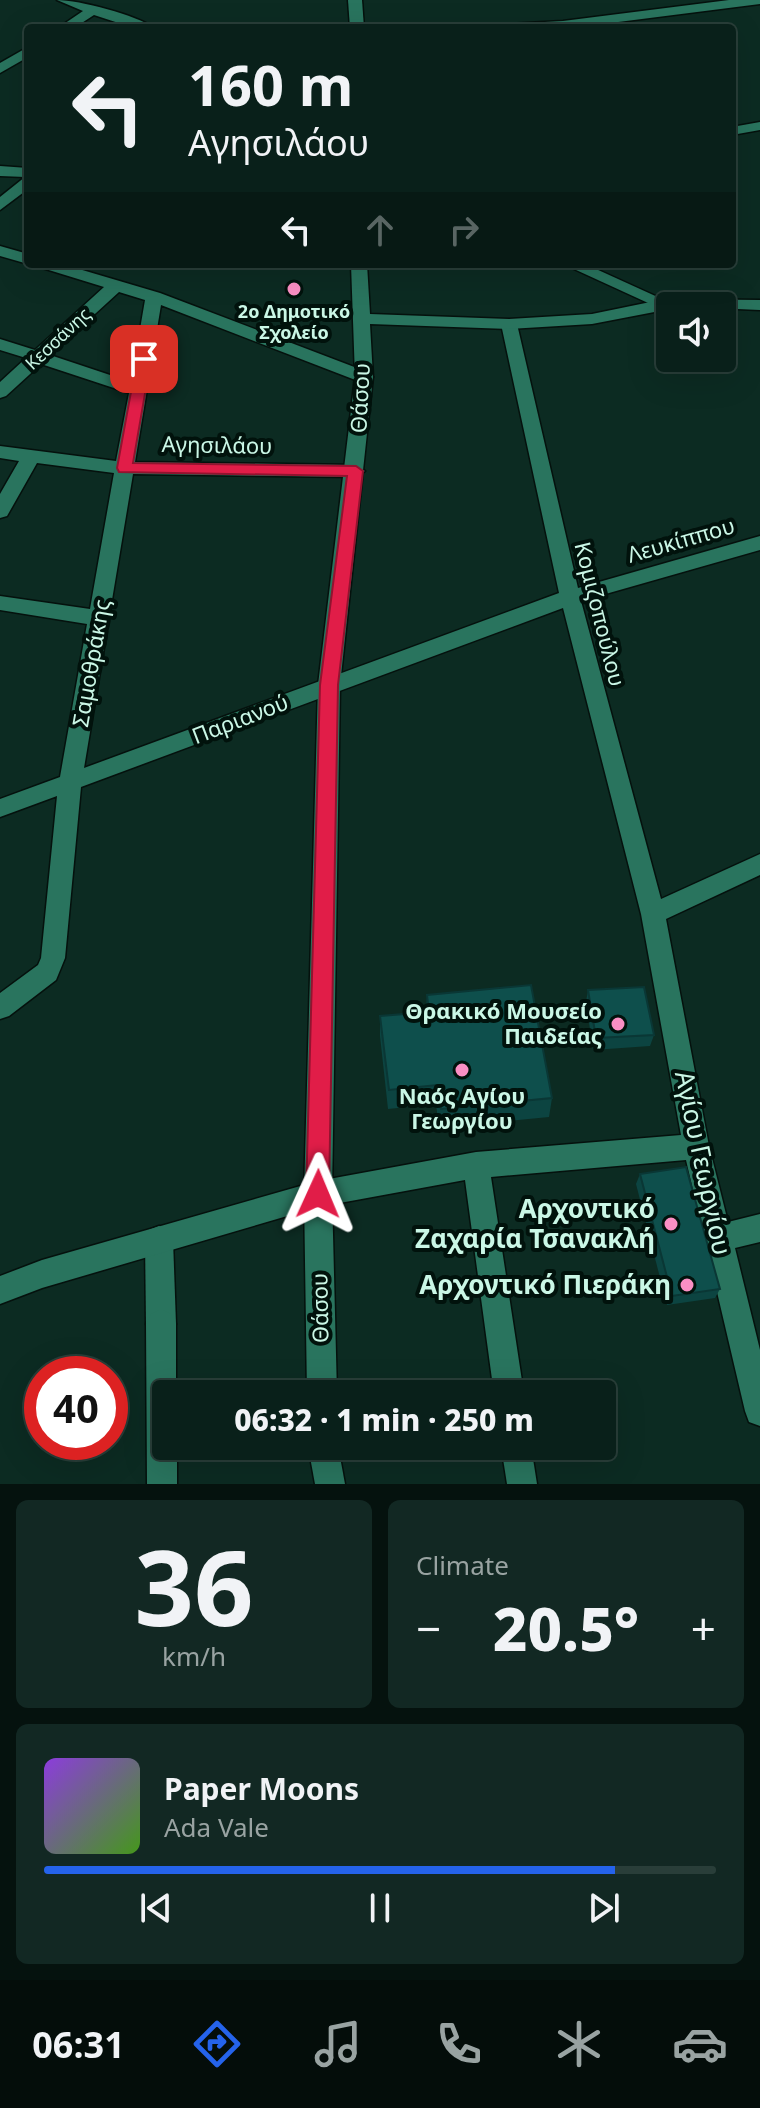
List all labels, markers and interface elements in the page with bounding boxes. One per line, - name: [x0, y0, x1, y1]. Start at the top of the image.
- text: 160 m: [188, 46, 353, 122]
- icon: left: [56, 56, 160, 160]
- text: Αγησιλάου: [188, 118, 369, 167]
- icon: left: [274, 208, 318, 252]
- icon: ahead: [358, 208, 402, 252]
- icon: right: [442, 208, 486, 252]
- marker: 2ο Δημοτικό Σχολείο: [285, 280, 303, 298]
- map controls: [656, 292, 736, 372]
- button: sound: [656, 292, 736, 372]
- place label: 2ο Δημοτικό Σχολείο: [238, 299, 350, 344]
- street label: Κεσσάνης: [20, 302, 95, 375]
- pin: [110, 325, 178, 393]
- icon: arrive: [122, 337, 166, 381]
- street label: Θάσου: [342, 362, 376, 434]
- street label: Αγησιλάου: [161, 428, 273, 460]
- street label: Λευκίππου: [623, 509, 738, 569]
- street label: Κομιζοπούλου: [569, 538, 633, 689]
- street label: Σαμοθράκης: [64, 597, 116, 729]
- street label: Παριανού: [187, 686, 292, 750]
- place label: Θρακικό Μουσείο Παιδείας: [405, 995, 602, 1050]
- marker: Θρακικό Μουσείο Παιδείας: [609, 1015, 627, 1033]
- marker: Ναός Αγίου Γεωργίου: [453, 1061, 471, 1079]
- street label: Αγίου Γεωργίου: [667, 1067, 741, 1258]
- place label: Ναός Αγίου Γεωργίου: [399, 1080, 525, 1135]
- position arrow: [276, 1152, 360, 1236]
- place label: Αρχοντικό Ζαχαρία Τσανακλή: [415, 1190, 655, 1256]
- marker: Αρχοντικό Ζαχαρία Τσανακλή: [662, 1215, 680, 1233]
- place label: Αρχοντικό Πιεράκη: [419, 1266, 671, 1302]
- street label: Θάσου: [303, 1273, 335, 1343]
- marker: Αρχοντικό Πιεράκη: [678, 1276, 696, 1294]
- speed limit sign: 40: [24, 1356, 128, 1460]
- text: 06:32 · 1 min · 250 m: [234, 1399, 534, 1440]
- text: 36: [135, 1515, 253, 1656]
- text: Climate: [416, 1547, 509, 1583]
- text: 20.5°: [493, 1587, 639, 1669]
- text: −: [416, 1598, 441, 1658]
- text: +: [691, 1598, 716, 1658]
- text: km/h: [162, 1638, 226, 1674]
- text: Paper Moons: [164, 1768, 359, 1809]
- text: Ada Vale: [164, 1809, 269, 1845]
- icon: previous: [134, 1886, 178, 1930]
- icon: pause: [358, 1886, 402, 1930]
- icon: next: [582, 1886, 626, 1930]
- icon: directions: [189, 2016, 245, 2072]
- icon: music: [310, 2016, 366, 2072]
- icon: phone: [431, 2016, 487, 2072]
- icon: climate: [551, 2016, 607, 2072]
- icon: car: [672, 2016, 728, 2072]
- text: 06:31: [32, 2020, 125, 2069]

